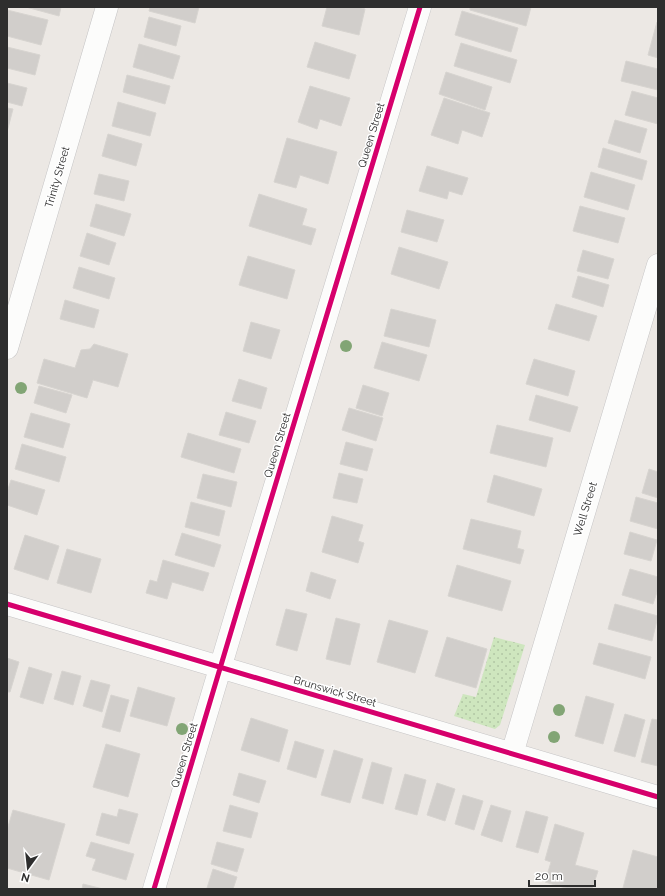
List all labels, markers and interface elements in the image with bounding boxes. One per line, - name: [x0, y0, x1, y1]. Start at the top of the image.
- street label: Queen Street: [355, 101, 388, 169]
- street label: Trinity Street: [42, 145, 73, 209]
- street label: Queen Street: [261, 411, 294, 479]
- street label: Well Street: [571, 480, 600, 538]
- street label: Brunswick Street: [292, 673, 378, 710]
- street label: Queen Street: [168, 721, 201, 789]
- north arrow: [8, 848, 48, 888]
- scale bar: [529, 862, 595, 888]
- text: 20 m: [535, 869, 563, 883]
- text: N: [20, 870, 31, 885]

